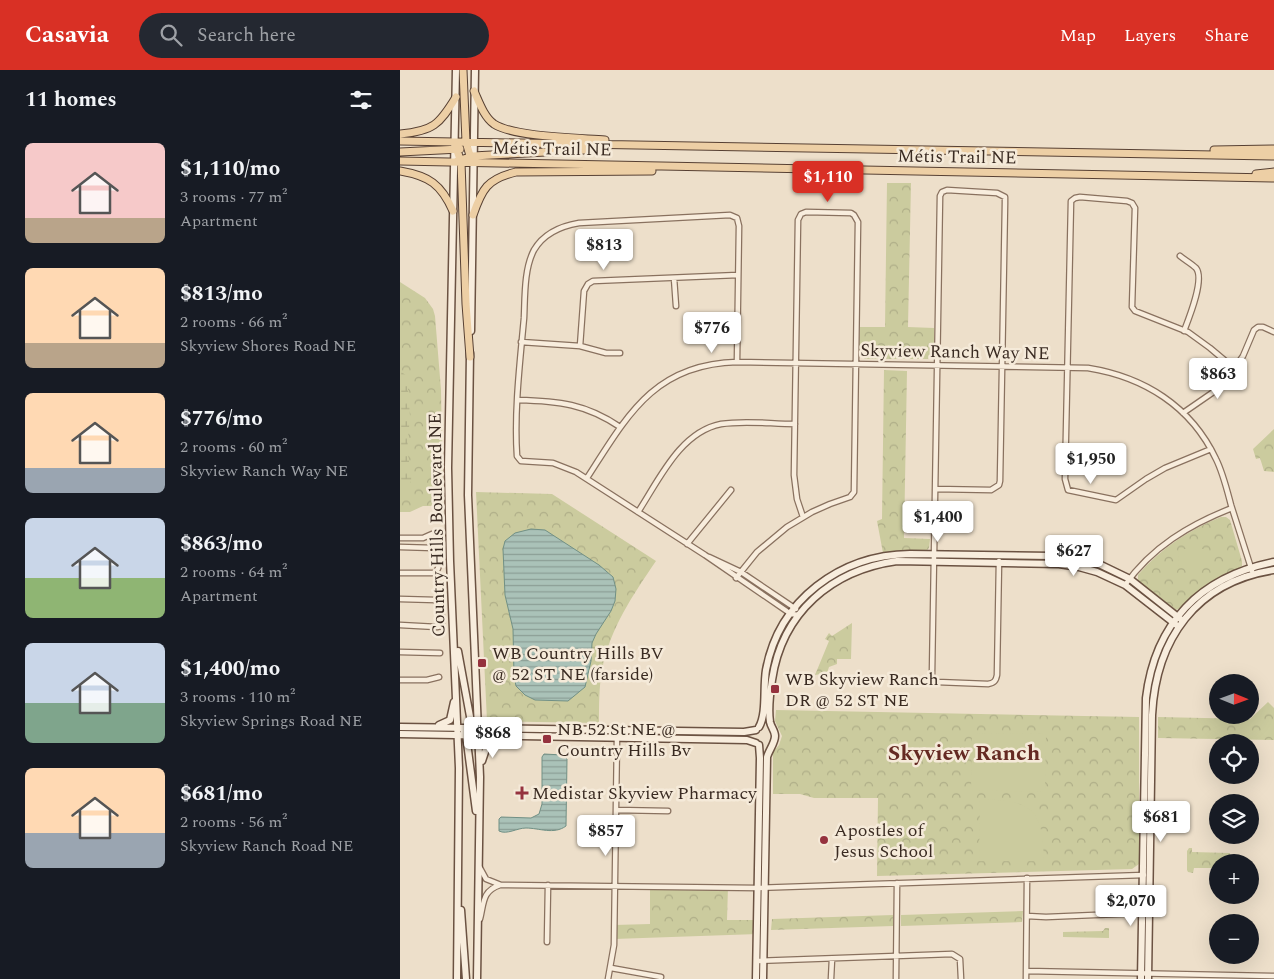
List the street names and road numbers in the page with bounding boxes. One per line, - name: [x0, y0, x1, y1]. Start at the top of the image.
- street label: Métis Trail NE: [492, 134, 612, 164]
- street label: Métis Trail NE: [897, 142, 1017, 172]
- street label: Skyview Ranch Way NE: [860, 337, 1050, 367]
- street label: Country Hills Boulevard NE: [422, 413, 452, 637]

